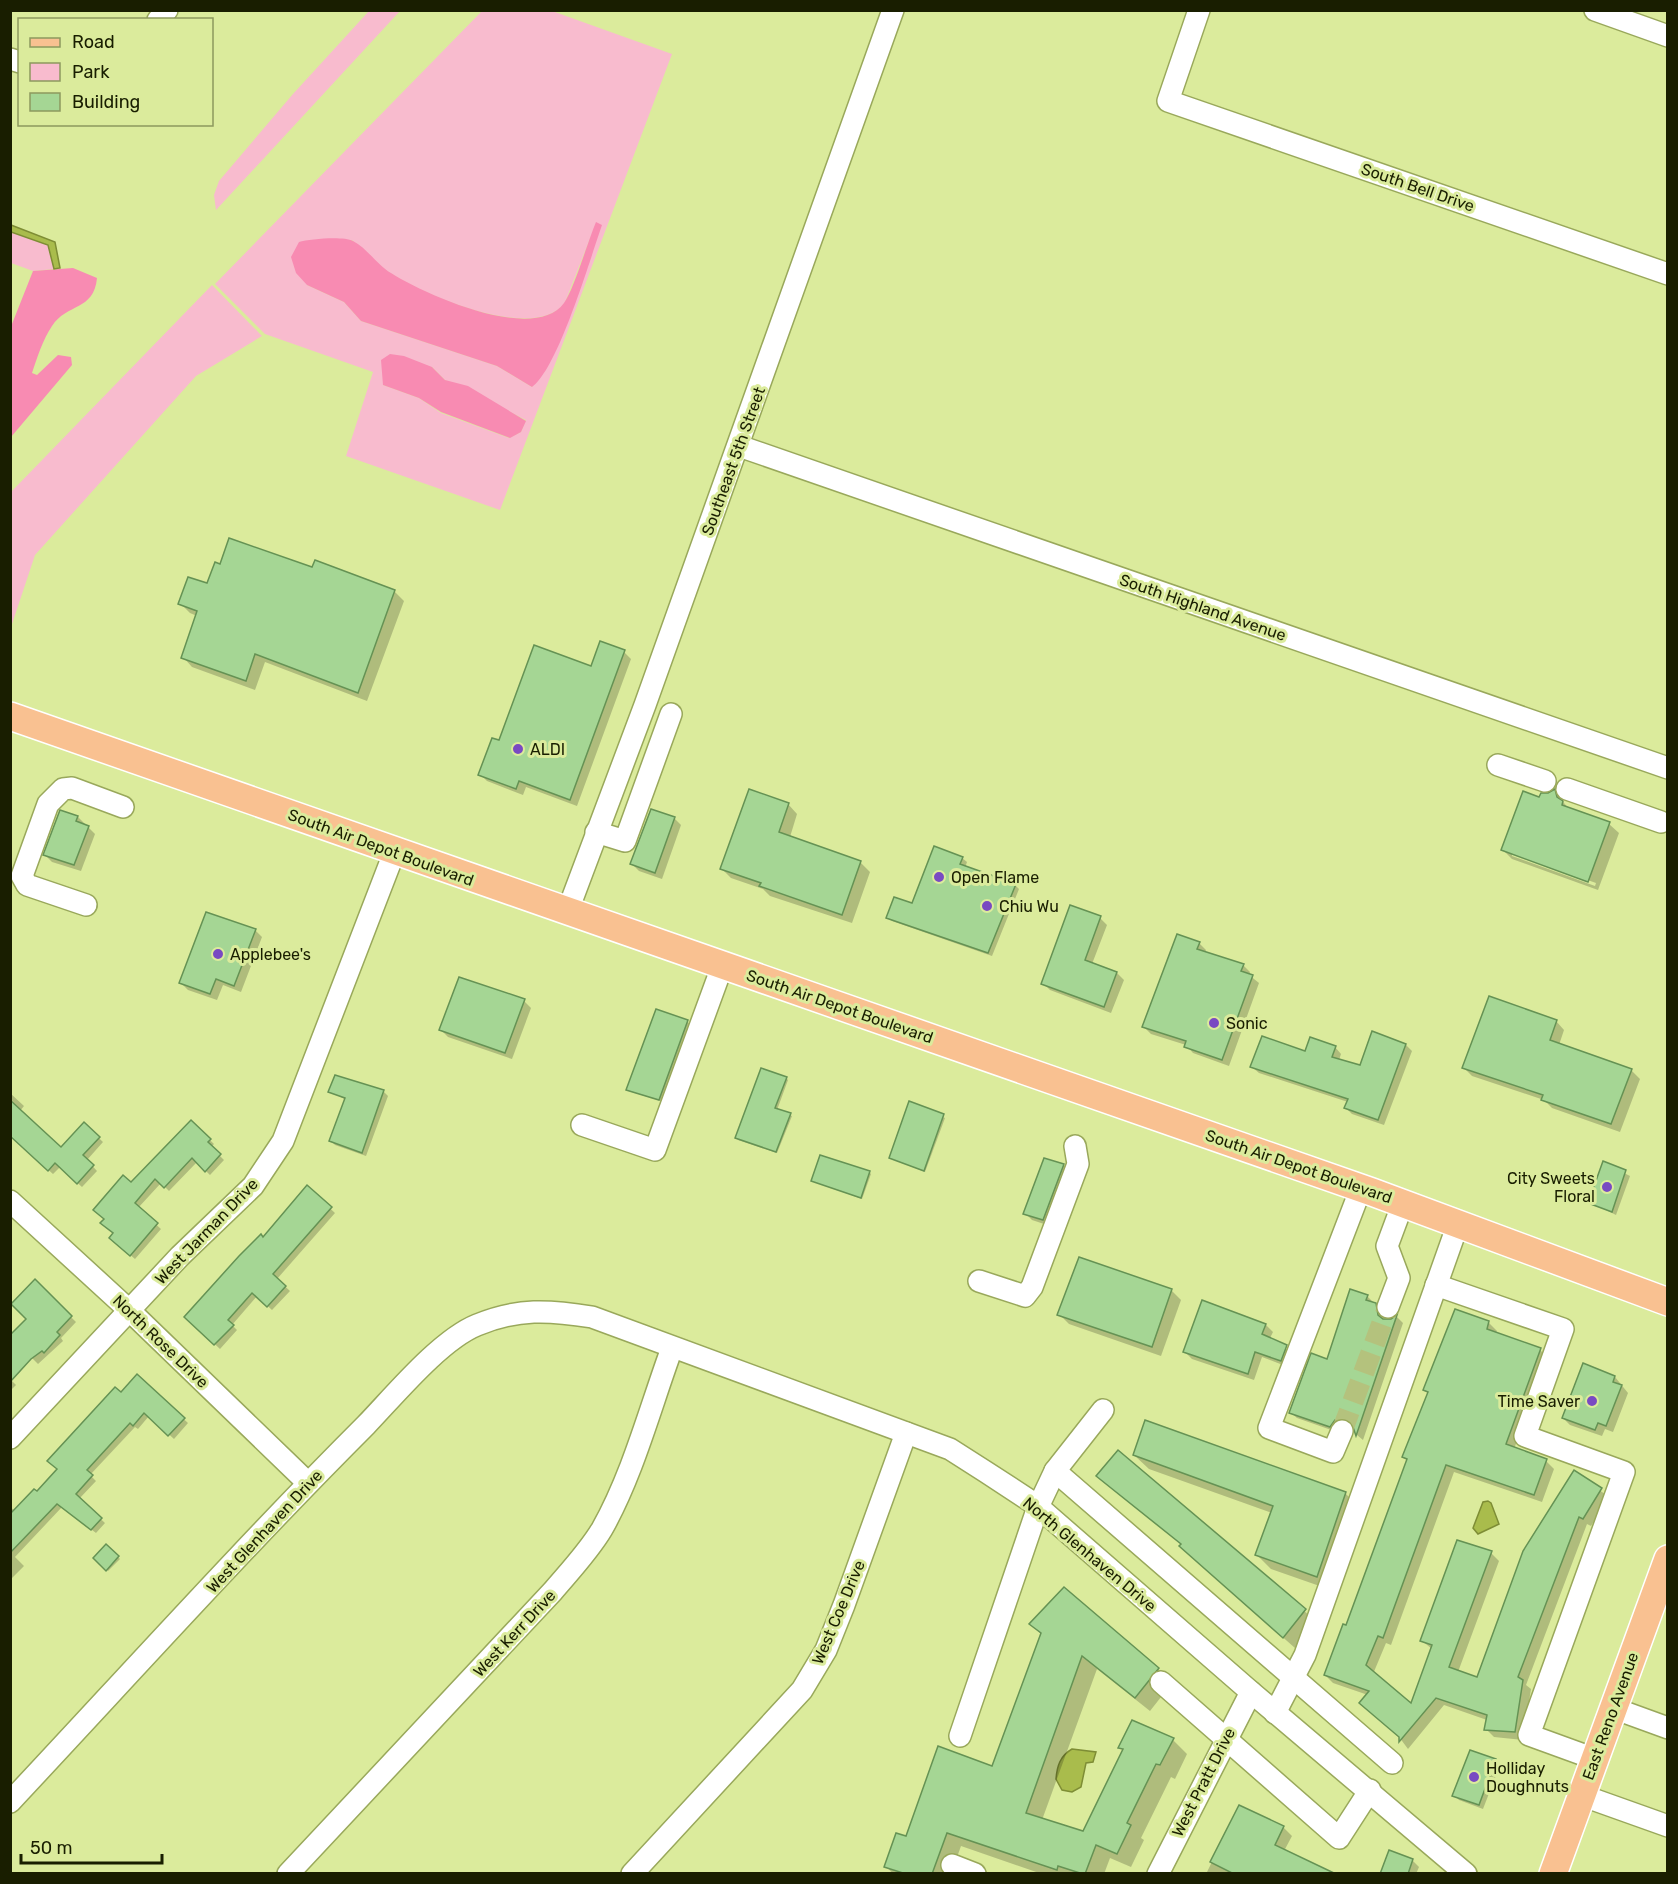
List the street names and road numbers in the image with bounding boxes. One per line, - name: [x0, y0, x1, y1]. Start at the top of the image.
- street label: South Bell Drive: [1359, 159, 1477, 216]
- street label: Southeast 5th Street: [698, 384, 769, 538]
- street label: South Highland Avenue: [1117, 570, 1289, 645]
- street label: South Air Depot Boulevard: [285, 805, 476, 890]
- street label: South Air Depot Boulevard: [744, 966, 936, 1047]
- street label: South Air Depot Boulevard: [1203, 1126, 1395, 1207]
- street label: West Jarman Drive: [151, 1174, 262, 1288]
- street label: North Rose Drive: [109, 1291, 212, 1392]
- street label: West Glenhaven Drive: [202, 1466, 326, 1597]
- street label: North Glenhaven Drive: [1019, 1493, 1160, 1616]
- street label: West Coe Drive: [808, 1557, 869, 1667]
- street label: West Kerr Drive: [469, 1586, 560, 1681]
- street label: East Reno Avenue: [1579, 1650, 1642, 1783]
- street label: West Pratt Drive: [1168, 1725, 1239, 1840]

